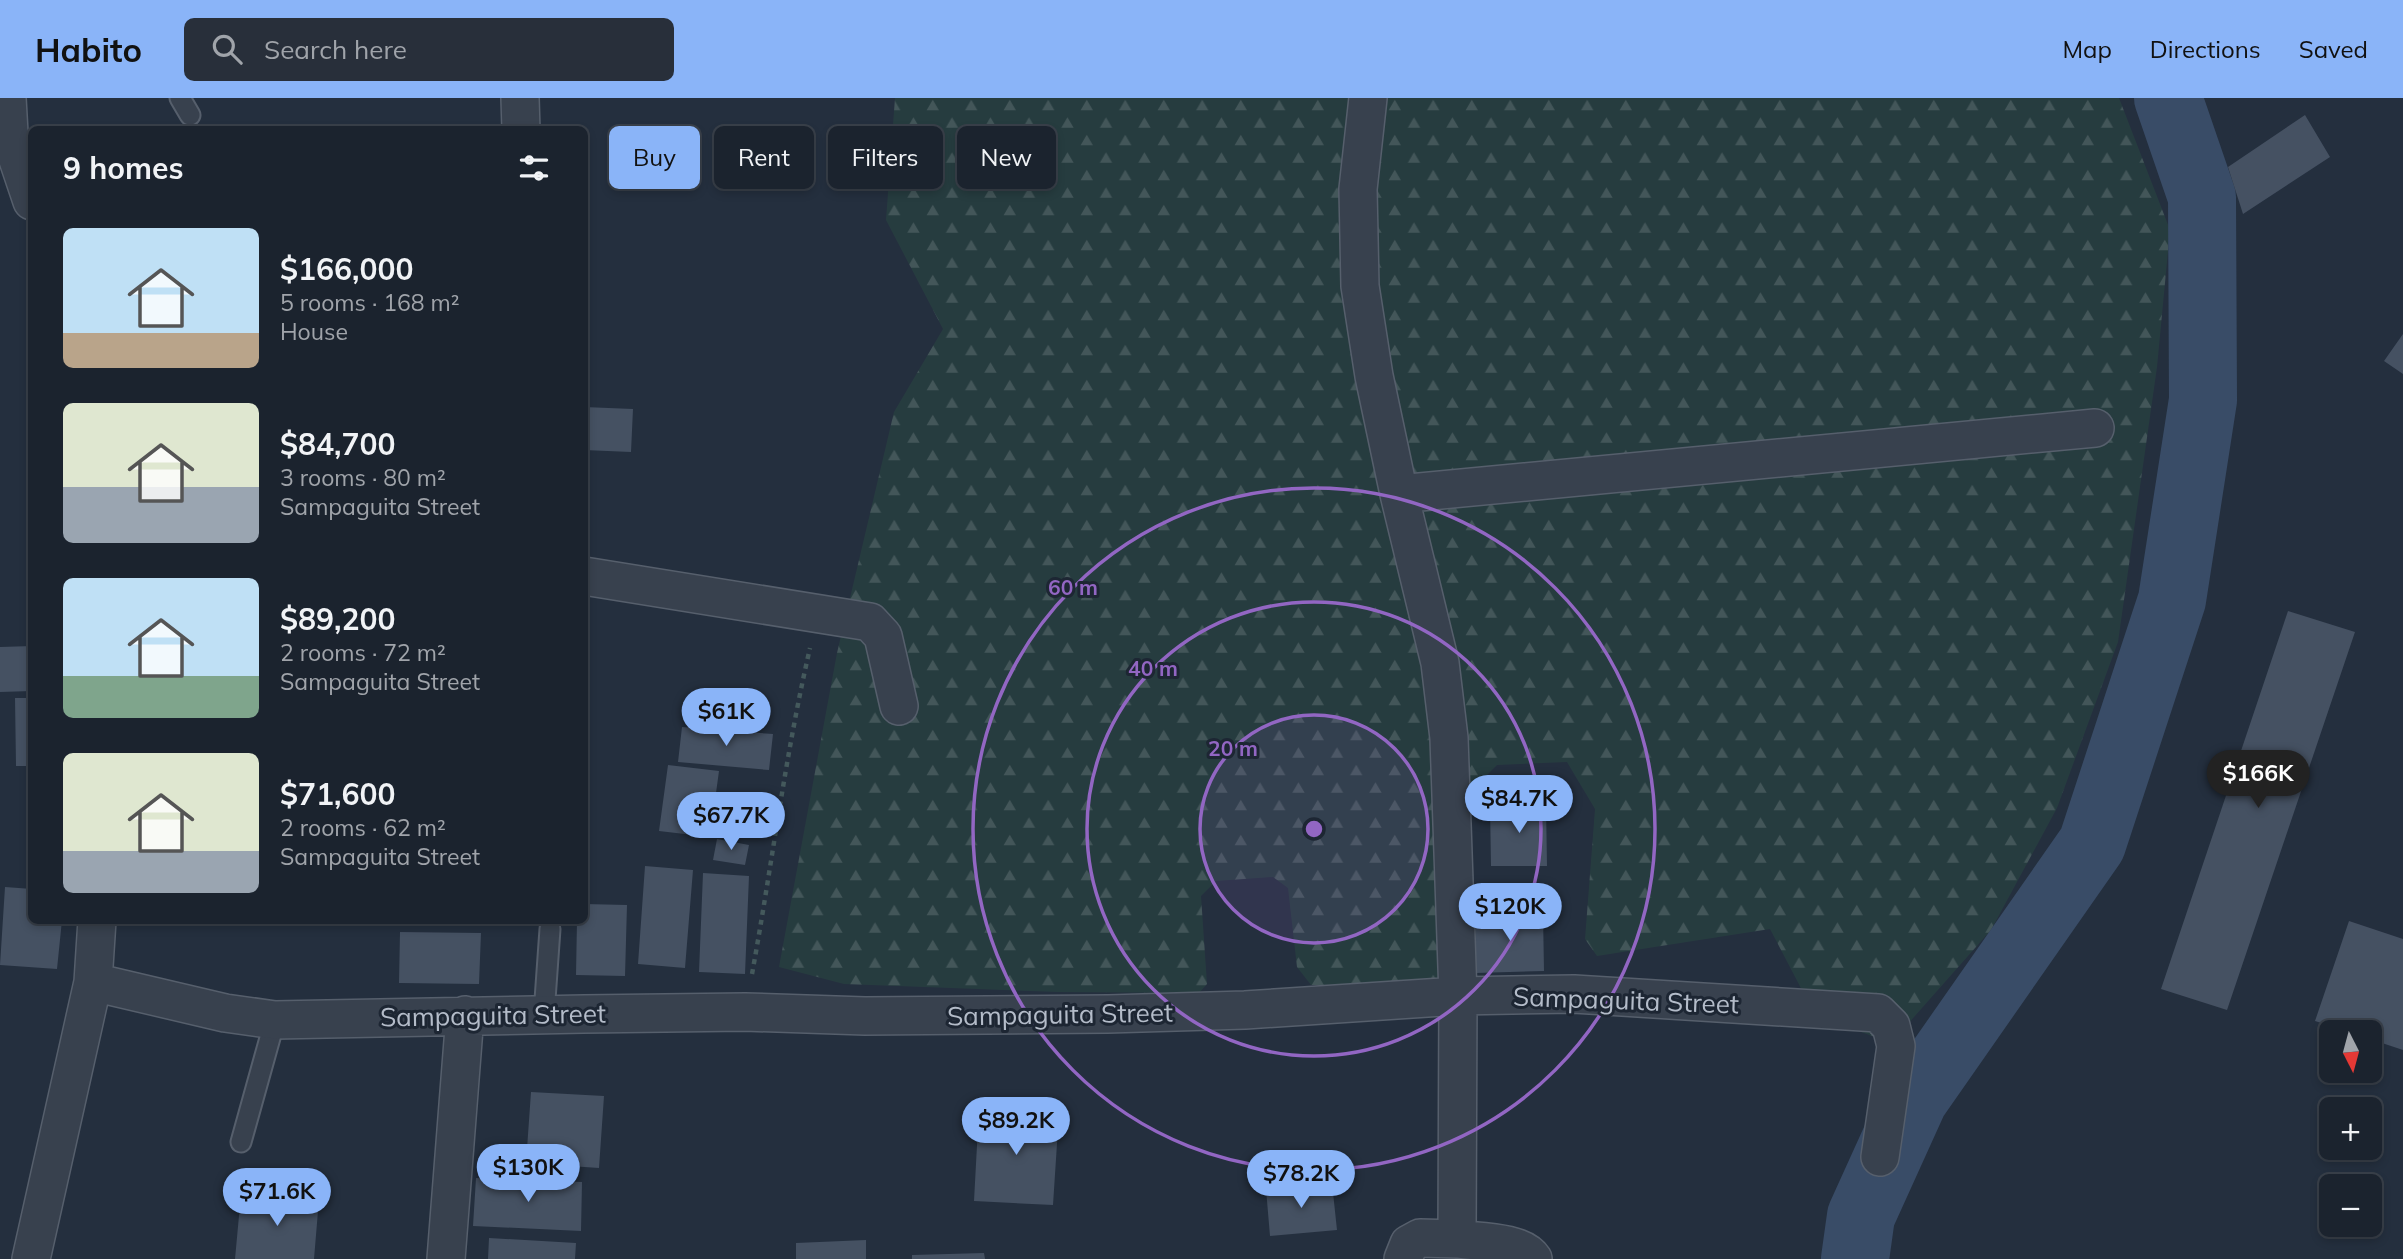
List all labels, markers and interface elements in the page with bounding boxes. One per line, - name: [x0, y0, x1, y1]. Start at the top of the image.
- search box: [184, 18, 674, 81]
- text: Habito: [35, 29, 142, 70]
- icon: search: [208, 30, 246, 68]
- text: Search here: [264, 33, 407, 66]
- text: Map: [2062, 34, 2112, 64]
- text: Directions: [2150, 34, 2261, 64]
- text: Saved: [2299, 34, 2368, 64]
- chip: Buy: [609, 126, 700, 189]
- chip: Rent: [714, 126, 814, 189]
- chip: Filters: [828, 126, 943, 189]
- chip: New: [957, 126, 1056, 189]
- text: 9 homes: [63, 149, 184, 187]
- icon: filters: [515, 149, 553, 187]
- text: $166,000: [280, 250, 413, 288]
- icon: home: [119, 256, 203, 340]
- text: 5 rooms · 168 m²: [280, 288, 460, 317]
- text: House: [280, 317, 348, 346]
- text: $84,700: [280, 425, 395, 463]
- icon: home: [119, 431, 203, 515]
- text: 3 rooms · 80 m²: [280, 463, 446, 492]
- text: Sampaguita Street: [280, 492, 480, 521]
- text: 60 m: [1048, 574, 1098, 600]
- text: $89,200: [280, 600, 395, 638]
- icon: home: [119, 606, 203, 690]
- text: 2 rooms · 72 m²: [280, 638, 446, 667]
- text: 40 m: [1128, 655, 1178, 681]
- text: Sampaguita Street: [280, 667, 480, 696]
- pin: $61K: [685, 688, 767, 748]
- text: $61K: [698, 696, 754, 725]
- text: 20 m: [1208, 735, 1258, 761]
- pin: $166K: [2209, 750, 2307, 810]
- text: $166K: [2223, 758, 2293, 787]
- text: $71,600: [280, 775, 395, 813]
- pin: $84.7K: [1462, 776, 1576, 835]
- icon: home: [119, 781, 203, 865]
- text: $84.7K: [1481, 783, 1557, 812]
- pin: $67.7K: [674, 792, 788, 852]
- text: $67.7K: [693, 800, 769, 829]
- text: 2 rooms · 62 m²: [280, 813, 446, 842]
- centre of rings: [1302, 817, 1326, 841]
- text: Sampaguita Street: [280, 842, 480, 871]
- pin: $120K: [1461, 884, 1559, 943]
- text: $120K: [1475, 891, 1545, 920]
- street label: Sampaguita Street: [1512, 980, 1740, 1020]
- street label: Sampaguita Street: [947, 996, 1173, 1032]
- street label: Sampaguita Street: [380, 997, 606, 1033]
- north arrow: [2319, 1020, 2382, 1083]
- map controls: [2319, 1020, 2382, 1237]
- button: +: [2319, 1097, 2382, 1160]
- pin: $89.2K: [959, 1098, 1073, 1157]
- text: $89.2K: [978, 1105, 1054, 1134]
- pin: $130K: [479, 1144, 577, 1204]
- pin: $78.2K: [1244, 1150, 1358, 1210]
- text: $130K: [493, 1152, 563, 1181]
- text: $78.2K: [1263, 1158, 1339, 1187]
- pin: $71.6K: [220, 1168, 334, 1228]
- button: −: [2319, 1174, 2382, 1237]
- text: $71.6K: [239, 1176, 315, 1205]

